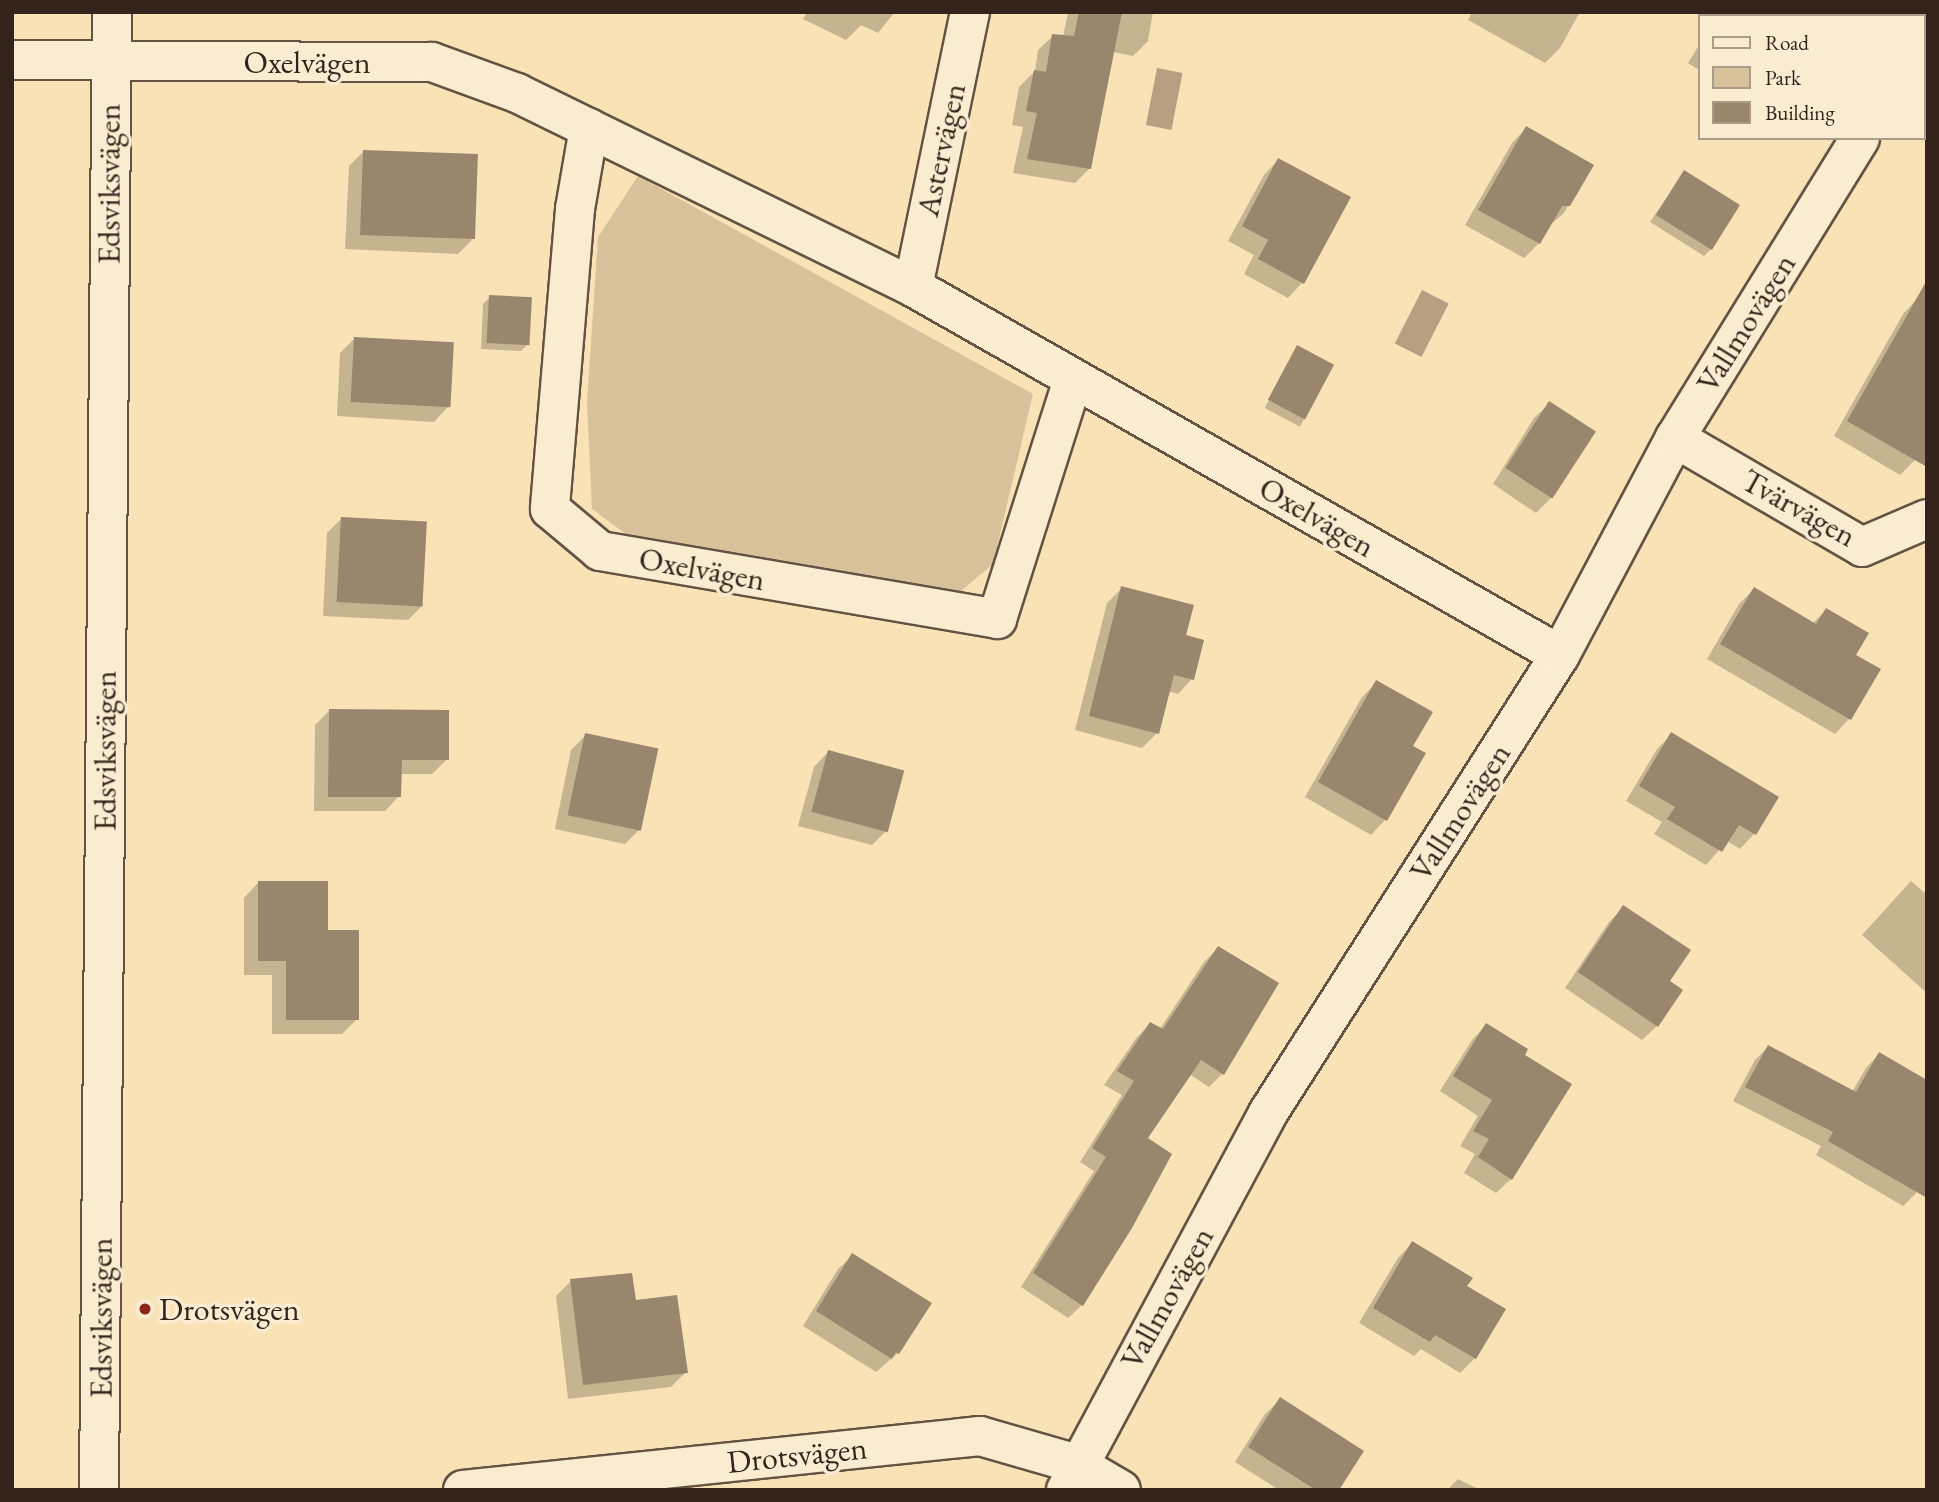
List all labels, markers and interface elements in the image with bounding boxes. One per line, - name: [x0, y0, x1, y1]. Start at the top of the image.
- legend: [1698, 14, 1925, 140]
- text: Road: [1765, 29, 1809, 56]
- street label: Oxelvägen: [243, 43, 371, 81]
- text: Park: [1765, 64, 1801, 91]
- street label: Astervägen: [908, 80, 974, 220]
- text: Building: [1765, 99, 1835, 126]
- street label: Edsviksvägen: [90, 104, 128, 264]
- street label: Vallmovägen: [1688, 247, 1804, 399]
- street label: Tvärvägen: [1735, 461, 1863, 555]
- street label: Oxelvägen: [1252, 469, 1382, 565]
- street label: Oxelvägen: [636, 539, 768, 599]
- street label: Edsviksvägen: [86, 671, 124, 831]
- street label: Vallmovägen: [1401, 736, 1519, 888]
- street label: Vallmovägen: [1112, 1220, 1222, 1376]
- street label: Edsviksvägen: [82, 1238, 120, 1398]
- place label: Drotsvägen: [159, 1290, 300, 1328]
- marker: Drotsvägen: [137, 1301, 153, 1317]
- street label: Drotsvägen: [725, 1429, 869, 1481]

